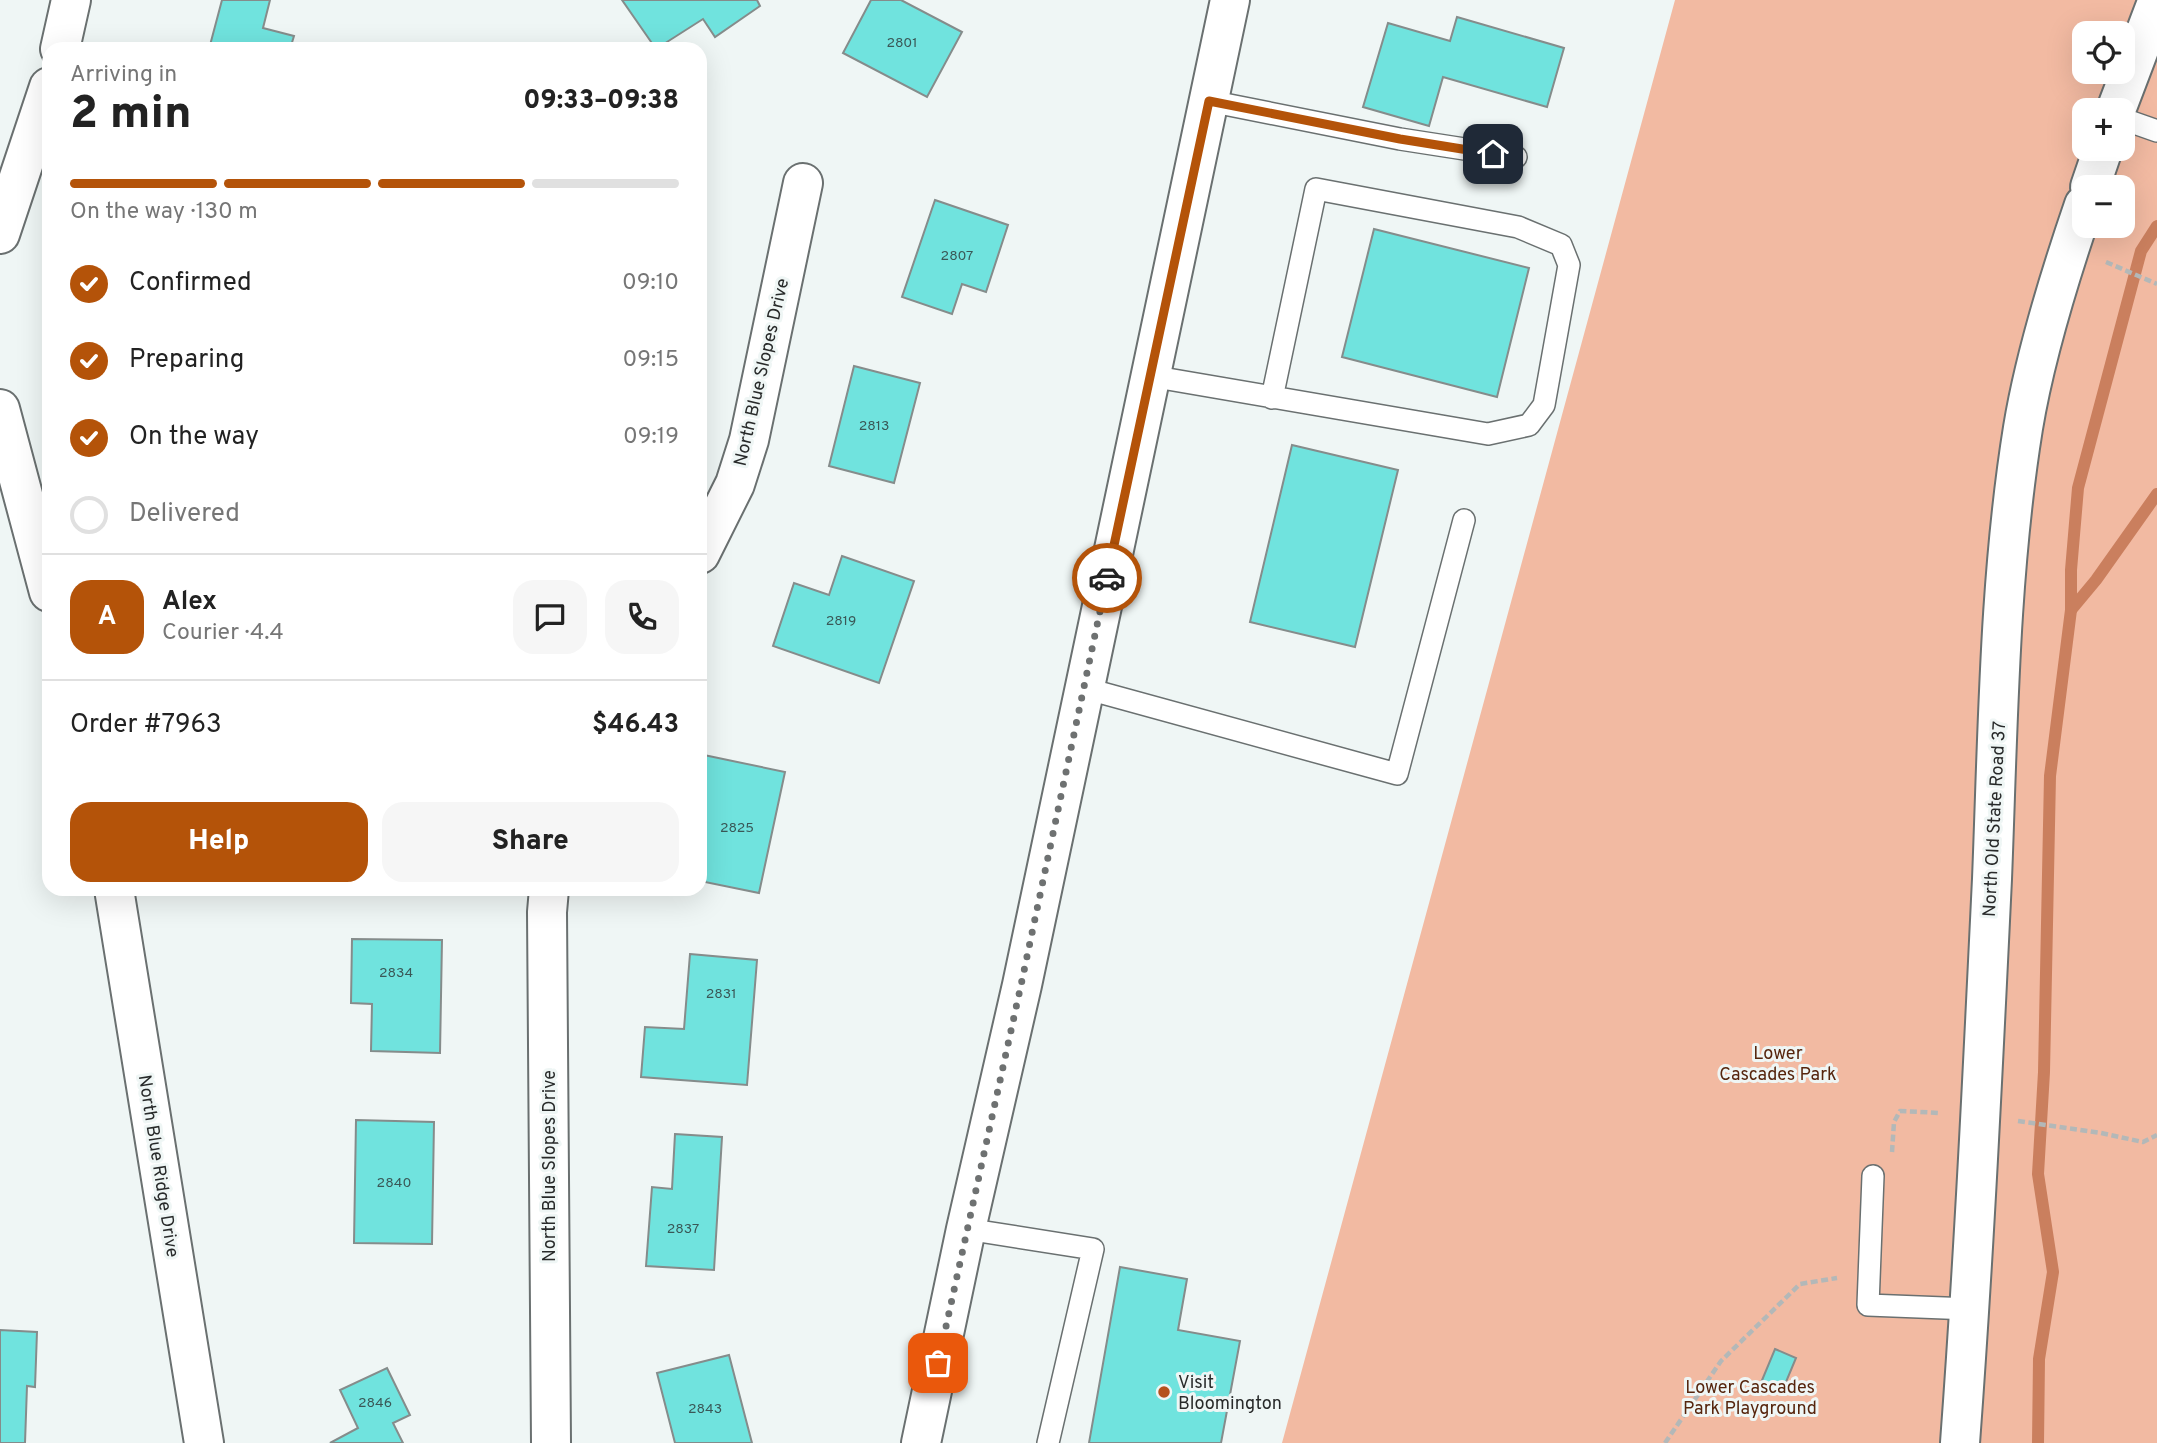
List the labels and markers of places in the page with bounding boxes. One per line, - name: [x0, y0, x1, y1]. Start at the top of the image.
- pin: [1463, 124, 1523, 184]
- pin: [908, 1333, 968, 1393]
- place label: Visit Bloomington: [1178, 1372, 1282, 1416]
- marker: Visit Bloomington: [1156, 1384, 1172, 1400]

